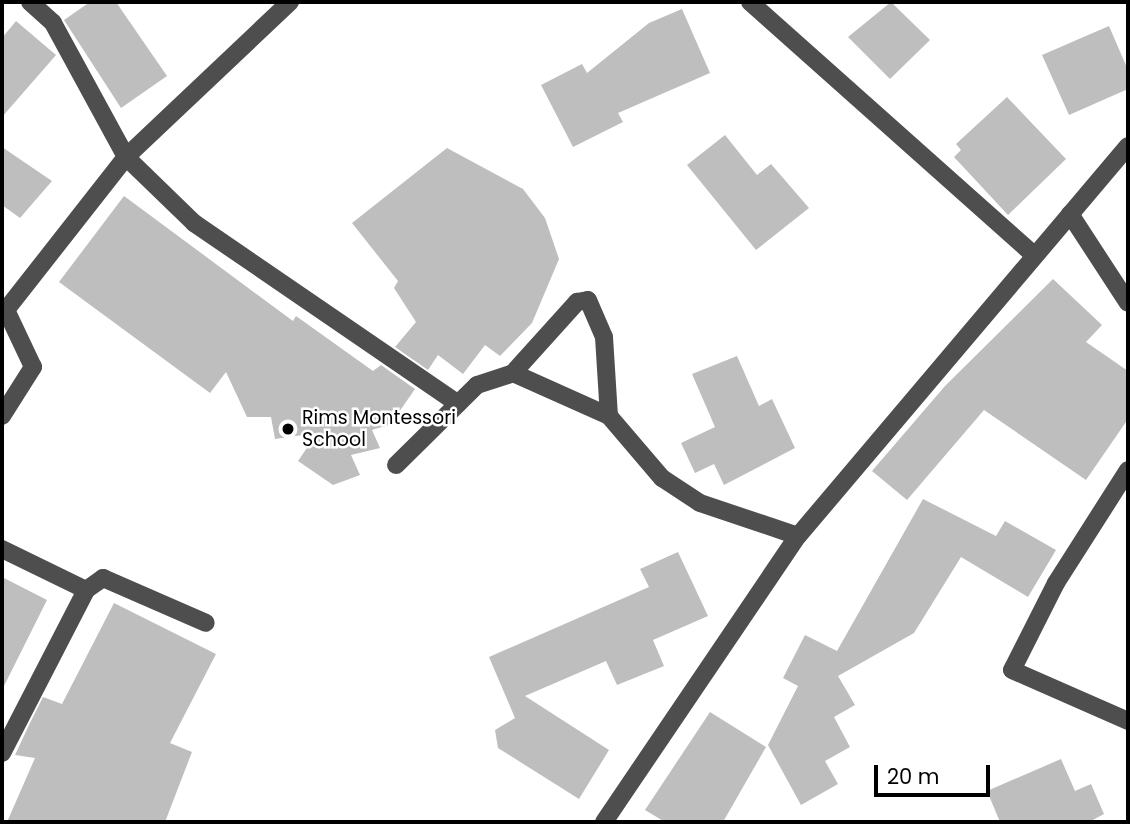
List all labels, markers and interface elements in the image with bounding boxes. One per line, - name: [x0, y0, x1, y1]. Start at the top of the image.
- place label: Rims Montessori School: [302, 407, 456, 451]
- marker: Rims Montessori School: [280, 421, 296, 437]
- scale bar: [878, 750, 993, 794]
- text: 20 m: [887, 762, 940, 791]

